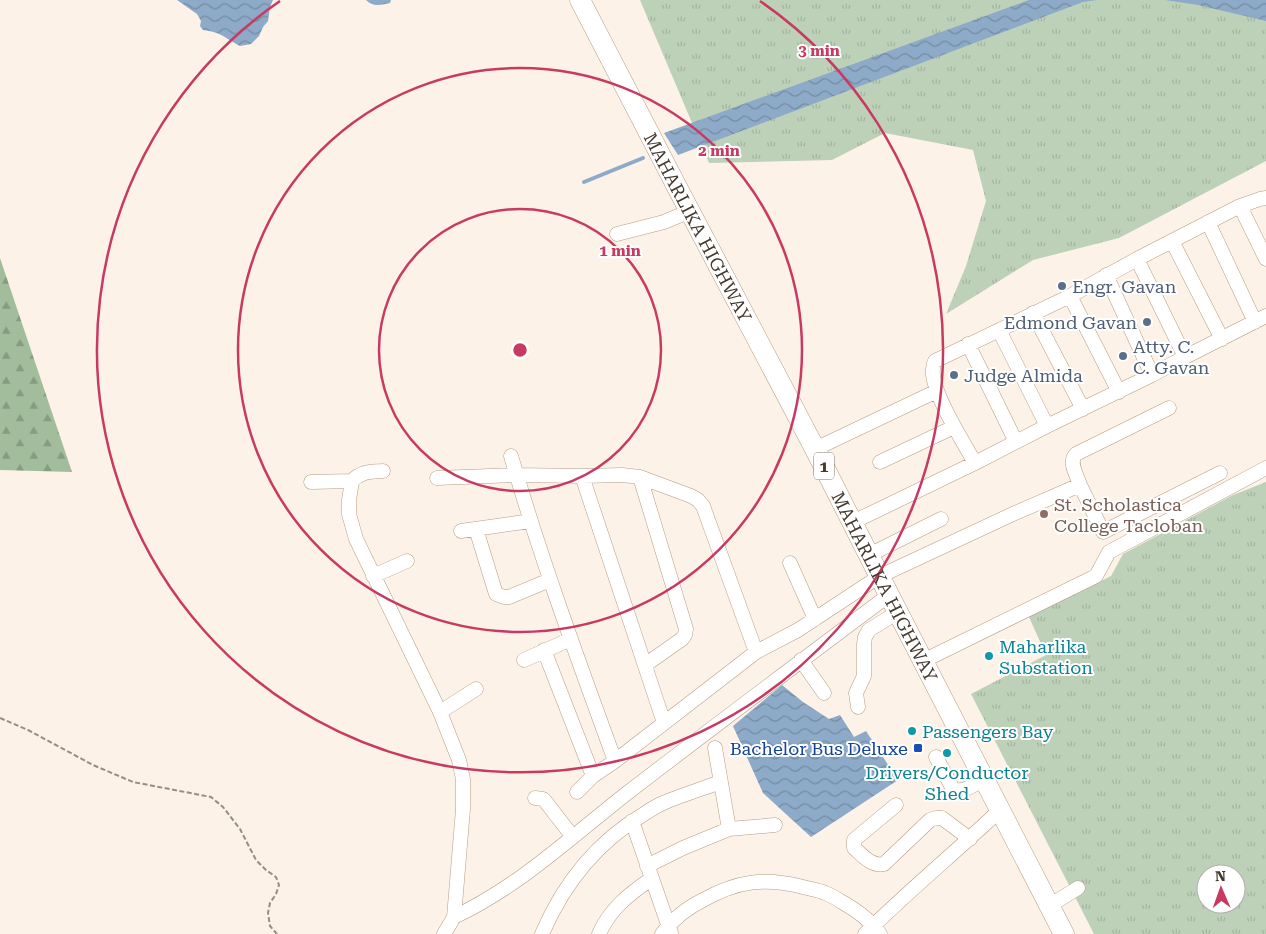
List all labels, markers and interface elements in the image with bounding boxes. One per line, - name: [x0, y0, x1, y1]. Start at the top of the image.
- text: 3 min: [798, 42, 840, 60]
- street label: MAHARLIKA HIGHWAY: [640, 129, 757, 326]
- text: 2 min: [698, 142, 740, 160]
- text: 1 min: [599, 242, 641, 260]
- place label: Engr. Gavan: [1072, 276, 1177, 297]
- marker: Engr. Gavan: [1056, 280, 1068, 292]
- place label: Edmond Gavan: [1004, 312, 1137, 333]
- marker: Edmond Gavan: [1141, 316, 1153, 328]
- place label: Atty. C. C. Gavan: [1133, 336, 1210, 378]
- centre of rings: [511, 341, 529, 359]
- marker: Atty. C. C. Gavan: [1117, 350, 1129, 362]
- place label: Judge Almida: [964, 365, 1083, 386]
- marker: Judge Almida: [948, 369, 960, 381]
- road number: 1: [814, 452, 834, 480]
- street label: MAHARLIKA HIGHWAY: [828, 488, 943, 686]
- place label: St. Scholastica College Tacloban: [1054, 494, 1203, 536]
- marker: St. Scholastica College Tacloban: [1038, 508, 1050, 520]
- place label: Maharlika Substation: [999, 636, 1093, 678]
- marker: Maharlika Substation: [983, 650, 995, 662]
- place label: Passengers Bay: [922, 721, 1054, 742]
- marker: Passengers Bay: [906, 725, 918, 737]
- place label: Bachelor Bus Deluxe: [730, 738, 908, 759]
- marker: Bachelor Bus Deluxe: [912, 742, 924, 754]
- marker: Drivers/Conductor Shed: [941, 747, 953, 759]
- place label: Drivers/Conductor Shed: [865, 762, 1029, 804]
- north arrow: [1196, 864, 1246, 914]
- text: N: [1215, 868, 1226, 884]

